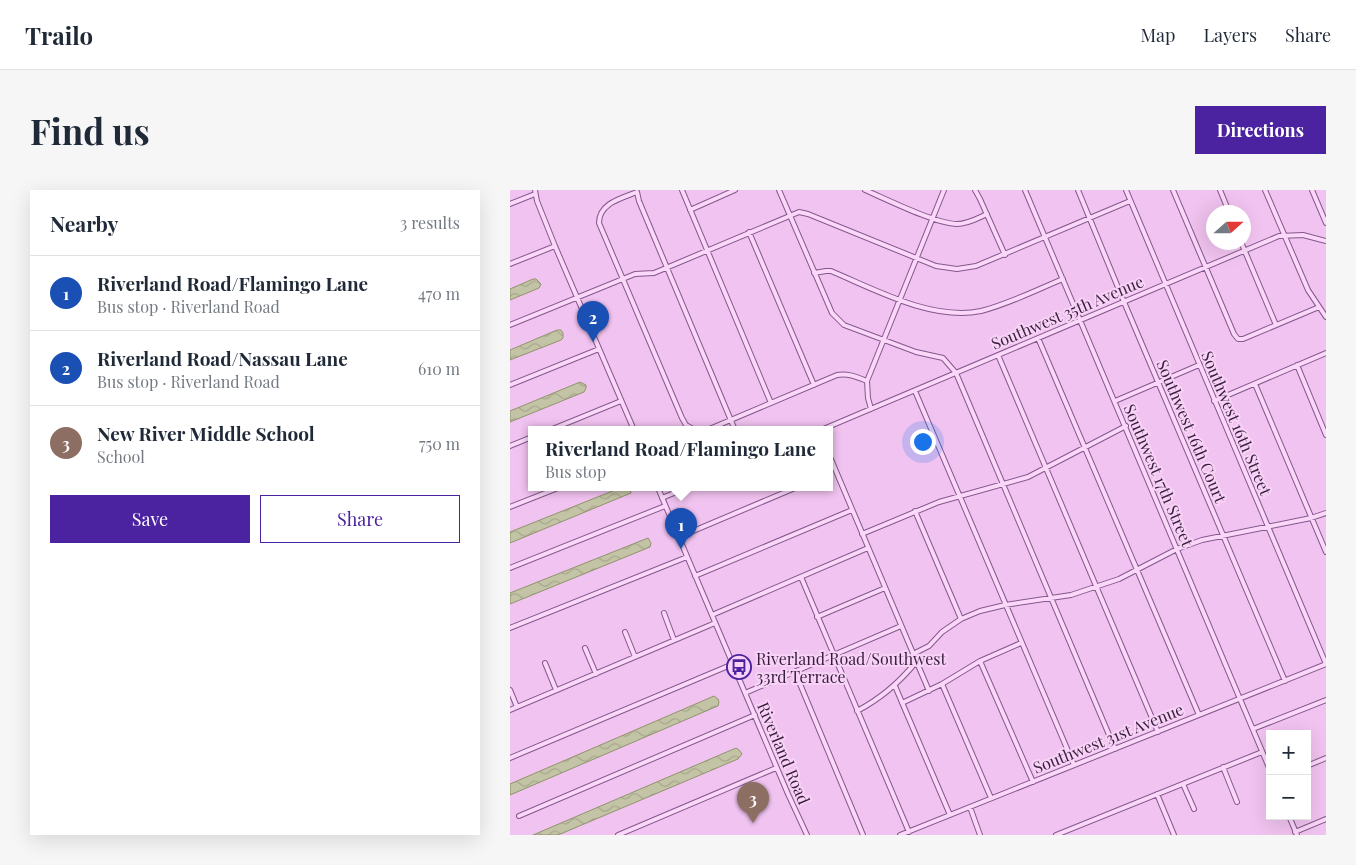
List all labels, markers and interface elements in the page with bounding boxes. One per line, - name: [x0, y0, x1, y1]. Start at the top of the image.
- text: Trailo: [25, 19, 93, 51]
- text: Map: [1140, 23, 1175, 47]
- text: Layers: [1203, 23, 1257, 47]
- text: Share: [1285, 23, 1331, 47]
- button: Directions: [1195, 106, 1326, 154]
- text: Find us: [30, 107, 150, 154]
- north arrow: [1206, 205, 1251, 250]
- text: Nearby: [50, 209, 119, 237]
- text: 3 results: [400, 212, 460, 233]
- text: Riverland Road/Flamingo Lane: [97, 270, 368, 296]
- street label: Southwest 35th Avenue: [988, 270, 1146, 354]
- text: 1: [63, 283, 69, 304]
- text: 470 m: [418, 283, 460, 304]
- text: Bus stop · Riverland Road: [97, 296, 280, 317]
- pin: 2: [577, 301, 609, 342]
- text: Riverland Road/Nassau Lane: [97, 345, 348, 371]
- street label: Southwest 16th Street: [1197, 348, 1277, 499]
- street label: Southwest 16th Court: [1152, 356, 1232, 506]
- text: 2: [62, 358, 70, 379]
- text: 610 m: [418, 358, 460, 379]
- text: Bus stop · Riverland Road: [97, 371, 280, 392]
- street label: Southwest 17th Street: [1119, 401, 1199, 550]
- text: New River Middle School: [97, 420, 315, 446]
- popup: [528, 426, 833, 491]
- your location: [910, 429, 936, 455]
- text: 3: [62, 433, 70, 454]
- text: 750 m: [419, 433, 460, 454]
- text: Riverland Road/Flamingo Lane: [545, 435, 816, 461]
- text: School: [97, 446, 145, 467]
- text: Bus stop: [545, 461, 606, 482]
- button: Save: [50, 495, 250, 543]
- button: Share: [260, 495, 460, 543]
- pin: 1: [665, 508, 697, 549]
- place label: Riverland Road/Southwest 33rd Terrace: [756, 648, 946, 687]
- bus stop icon: Riverland Road/Southwest 33rd Terrace: [726, 654, 752, 680]
- street label: Southwest 31st Avenue: [1030, 698, 1186, 778]
- street label: Riverland Road: [753, 699, 815, 807]
- map controls: [1266, 730, 1311, 820]
- button: +: [1266, 730, 1311, 775]
- button: −: [1266, 775, 1311, 820]
- pin: 3: [737, 782, 769, 823]

